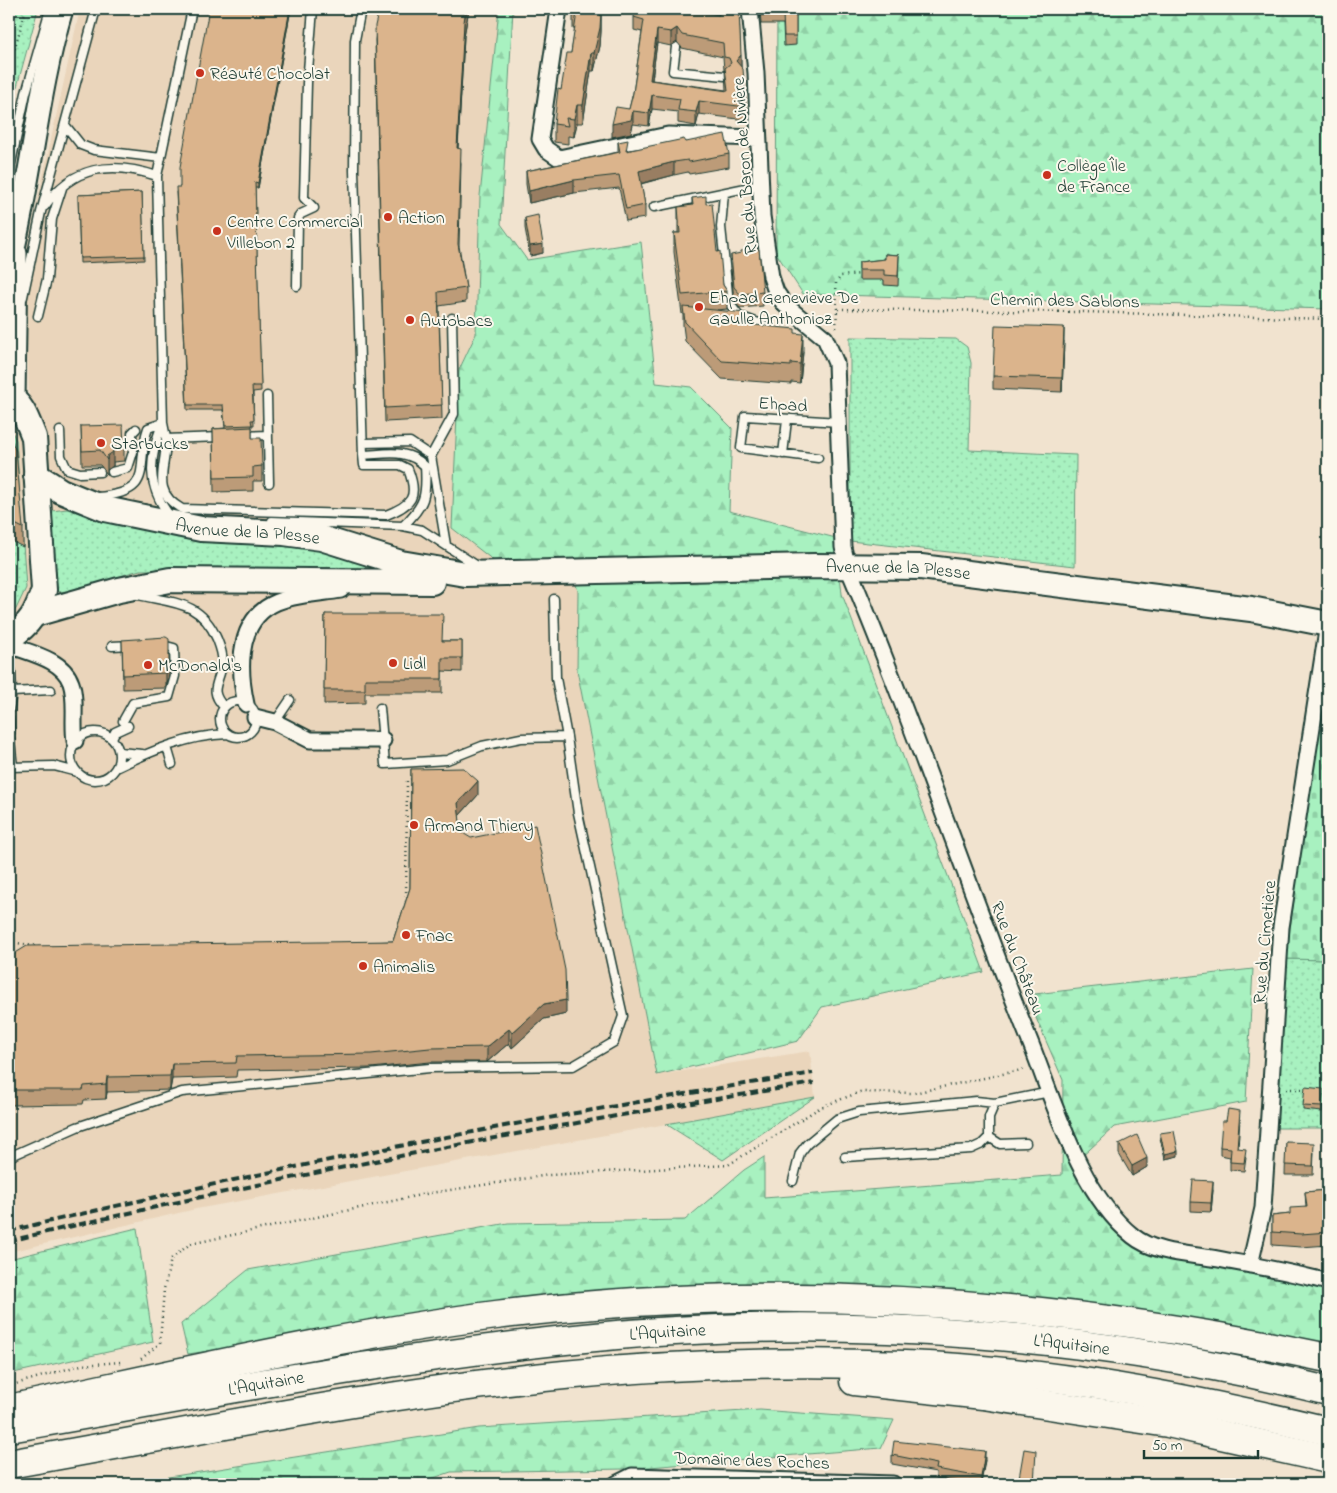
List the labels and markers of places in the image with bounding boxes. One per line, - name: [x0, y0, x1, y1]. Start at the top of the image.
- place label: Réauté Chocolat: [210, 62, 330, 88]
- marker: Réauté Chocolat: [194, 67, 206, 79]
- place label: Collège Île de France: [1057, 154, 1131, 201]
- marker: Collège Île de France: [1041, 169, 1053, 181]
- place label: Action: [398, 206, 445, 232]
- place label: Centre Commercial Villebon 2: [226, 210, 363, 257]
- marker: Action: [382, 211, 394, 223]
- marker: Centre Commercial Villebon 2: [211, 225, 223, 237]
- place label: Ehpad Geneviève De Gaulle Anthonioz: [709, 286, 859, 333]
- marker: Ehpad Geneviève De Gaulle Anthonioz: [693, 301, 705, 313]
- place label: Autobacs: [420, 309, 493, 335]
- marker: Autobacs: [404, 314, 416, 326]
- place label: Starbucks: [111, 432, 189, 458]
- marker: Starbucks: [95, 437, 107, 449]
- place label: Lidl: [403, 652, 426, 678]
- place label: McDonald's: [158, 654, 242, 680]
- marker: Lidl: [387, 657, 399, 669]
- marker: McDonald's: [142, 659, 154, 671]
- place label: Armand Thiery: [424, 814, 534, 840]
- marker: Armand Thiery: [408, 819, 420, 831]
- place label: Fnac: [415, 924, 453, 950]
- marker: Fnac: [400, 929, 412, 941]
- place label: Animalis: [373, 955, 435, 981]
- marker: Animalis: [357, 960, 369, 972]

